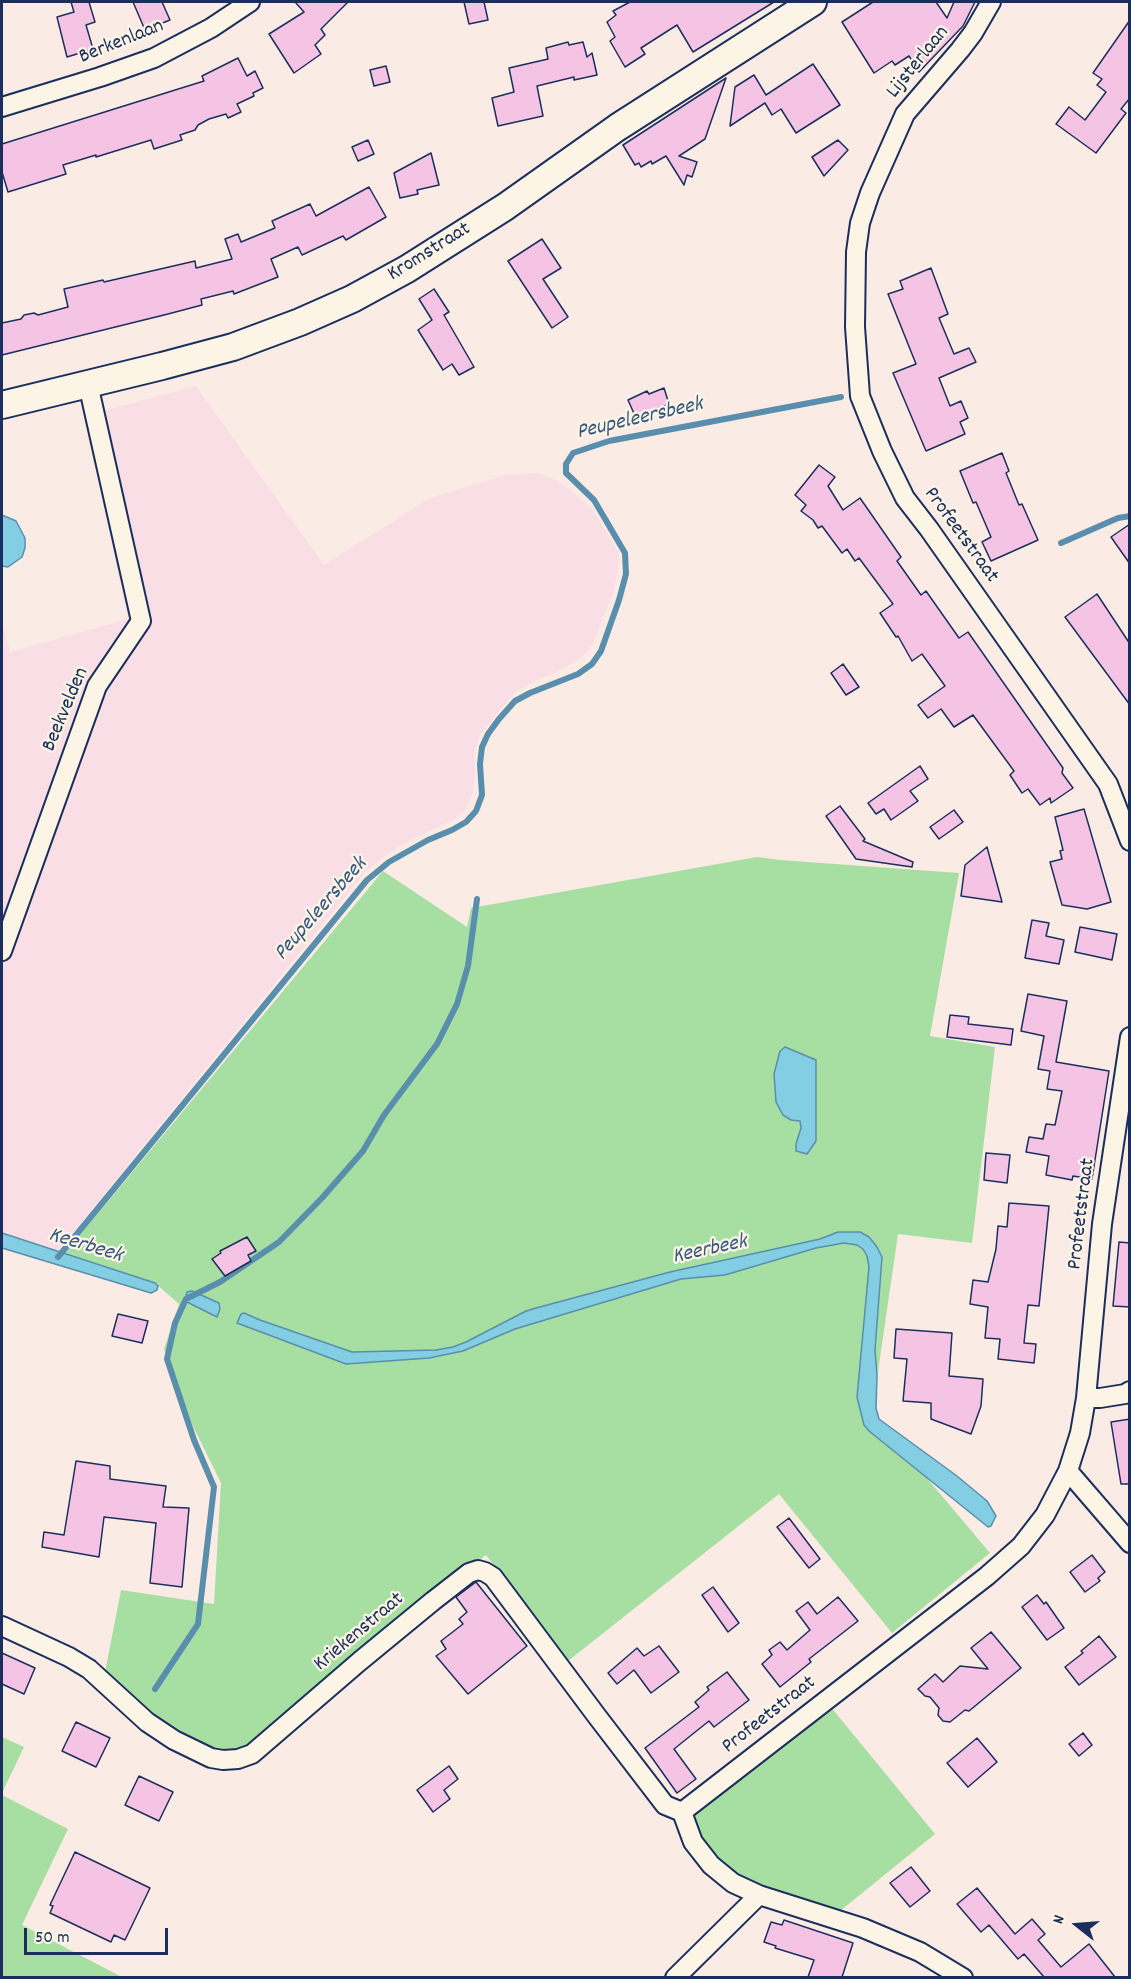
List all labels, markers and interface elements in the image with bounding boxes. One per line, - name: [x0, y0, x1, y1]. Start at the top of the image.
- street label: Berkenlaan: [76, 15, 168, 71]
- street label: Lijsterlaan: [882, 22, 956, 104]
- street label: Kromstraat: [384, 218, 476, 288]
- water label: Peupeleersbeek: [574, 393, 706, 447]
- street label: Profeetstraat: [917, 483, 1003, 589]
- street label: Beekvelden: [38, 664, 96, 756]
- water label: Peupeleersbeek: [270, 853, 374, 967]
- street label: Profeetstraat: [1064, 1157, 1102, 1271]
- water label: Keerbeek: [45, 1223, 125, 1271]
- water label: Keerbeek: [670, 1230, 750, 1272]
- street label: Kriekenstraat: [310, 1588, 410, 1678]
- street label: Profeetstraat: [718, 1672, 822, 1760]
- north arrow: [1047, 1895, 1107, 1955]
- text: N: [1047, 1912, 1071, 1927]
- scale bar: [27, 1916, 171, 1954]
- text: 50 m: [35, 1926, 70, 1951]

